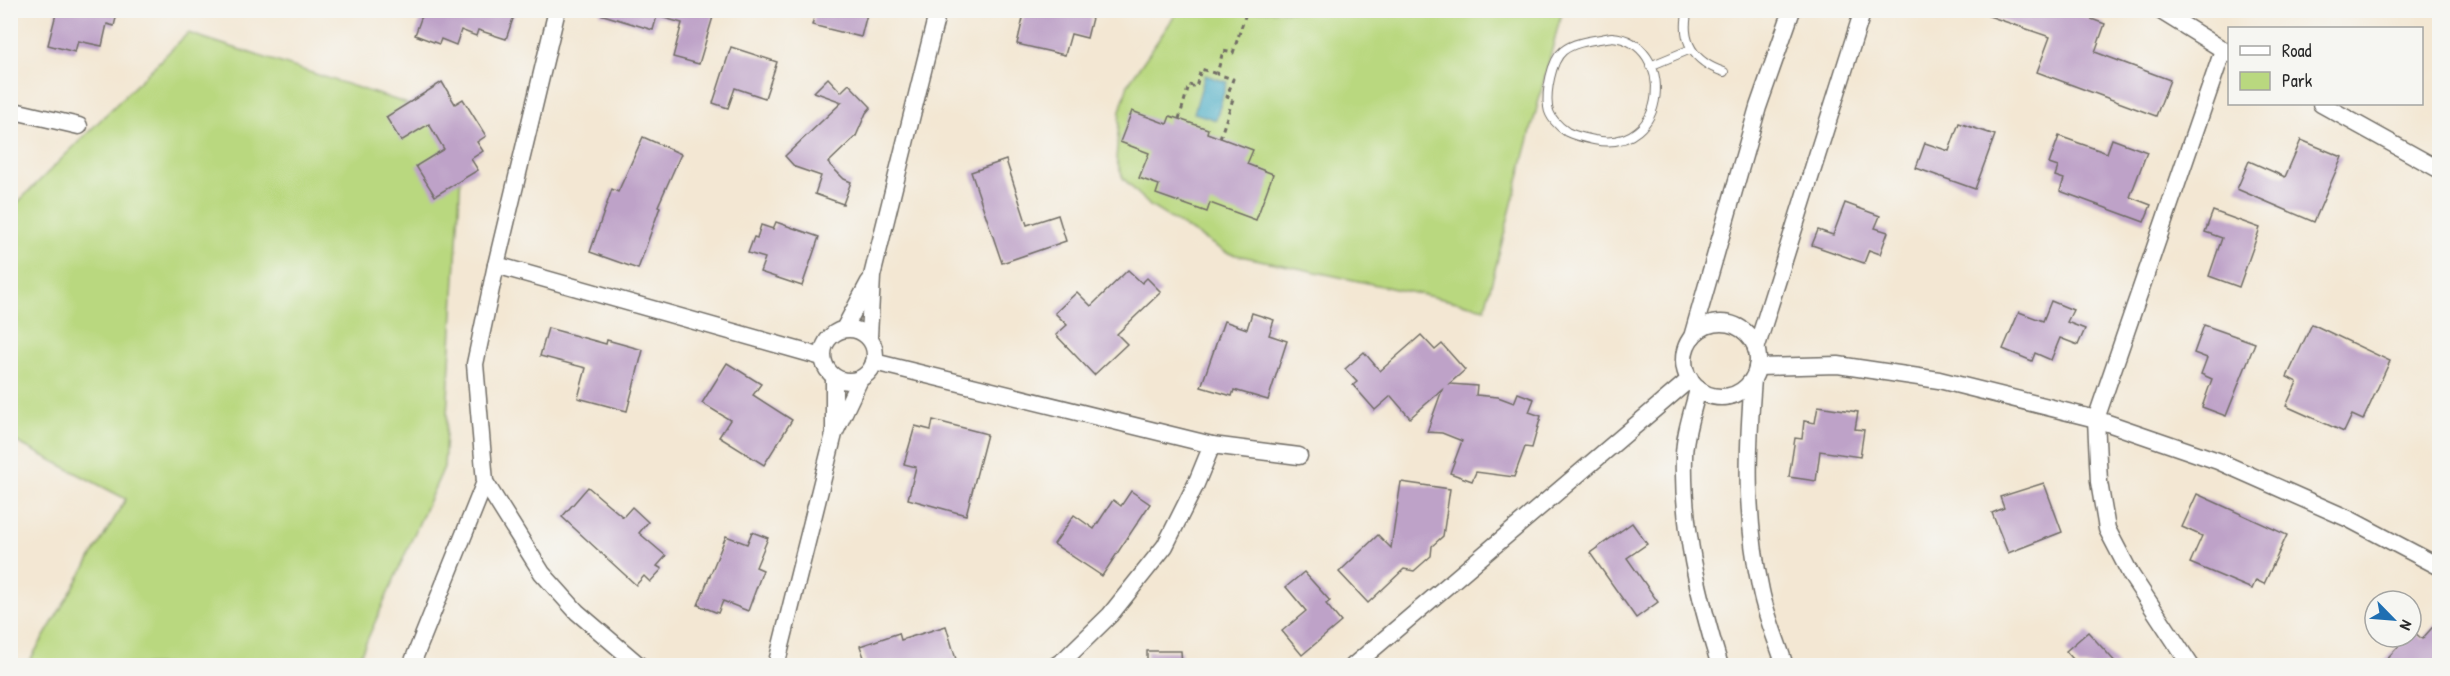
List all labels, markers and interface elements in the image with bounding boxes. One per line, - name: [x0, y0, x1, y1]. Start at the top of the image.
- legend: [2228, 27, 2423, 105]
- text: Road: [2282, 38, 2312, 63]
- text: Park: [2282, 68, 2313, 93]
- north arrow: [2363, 589, 2423, 649]
- text: N: [2395, 617, 2418, 634]

